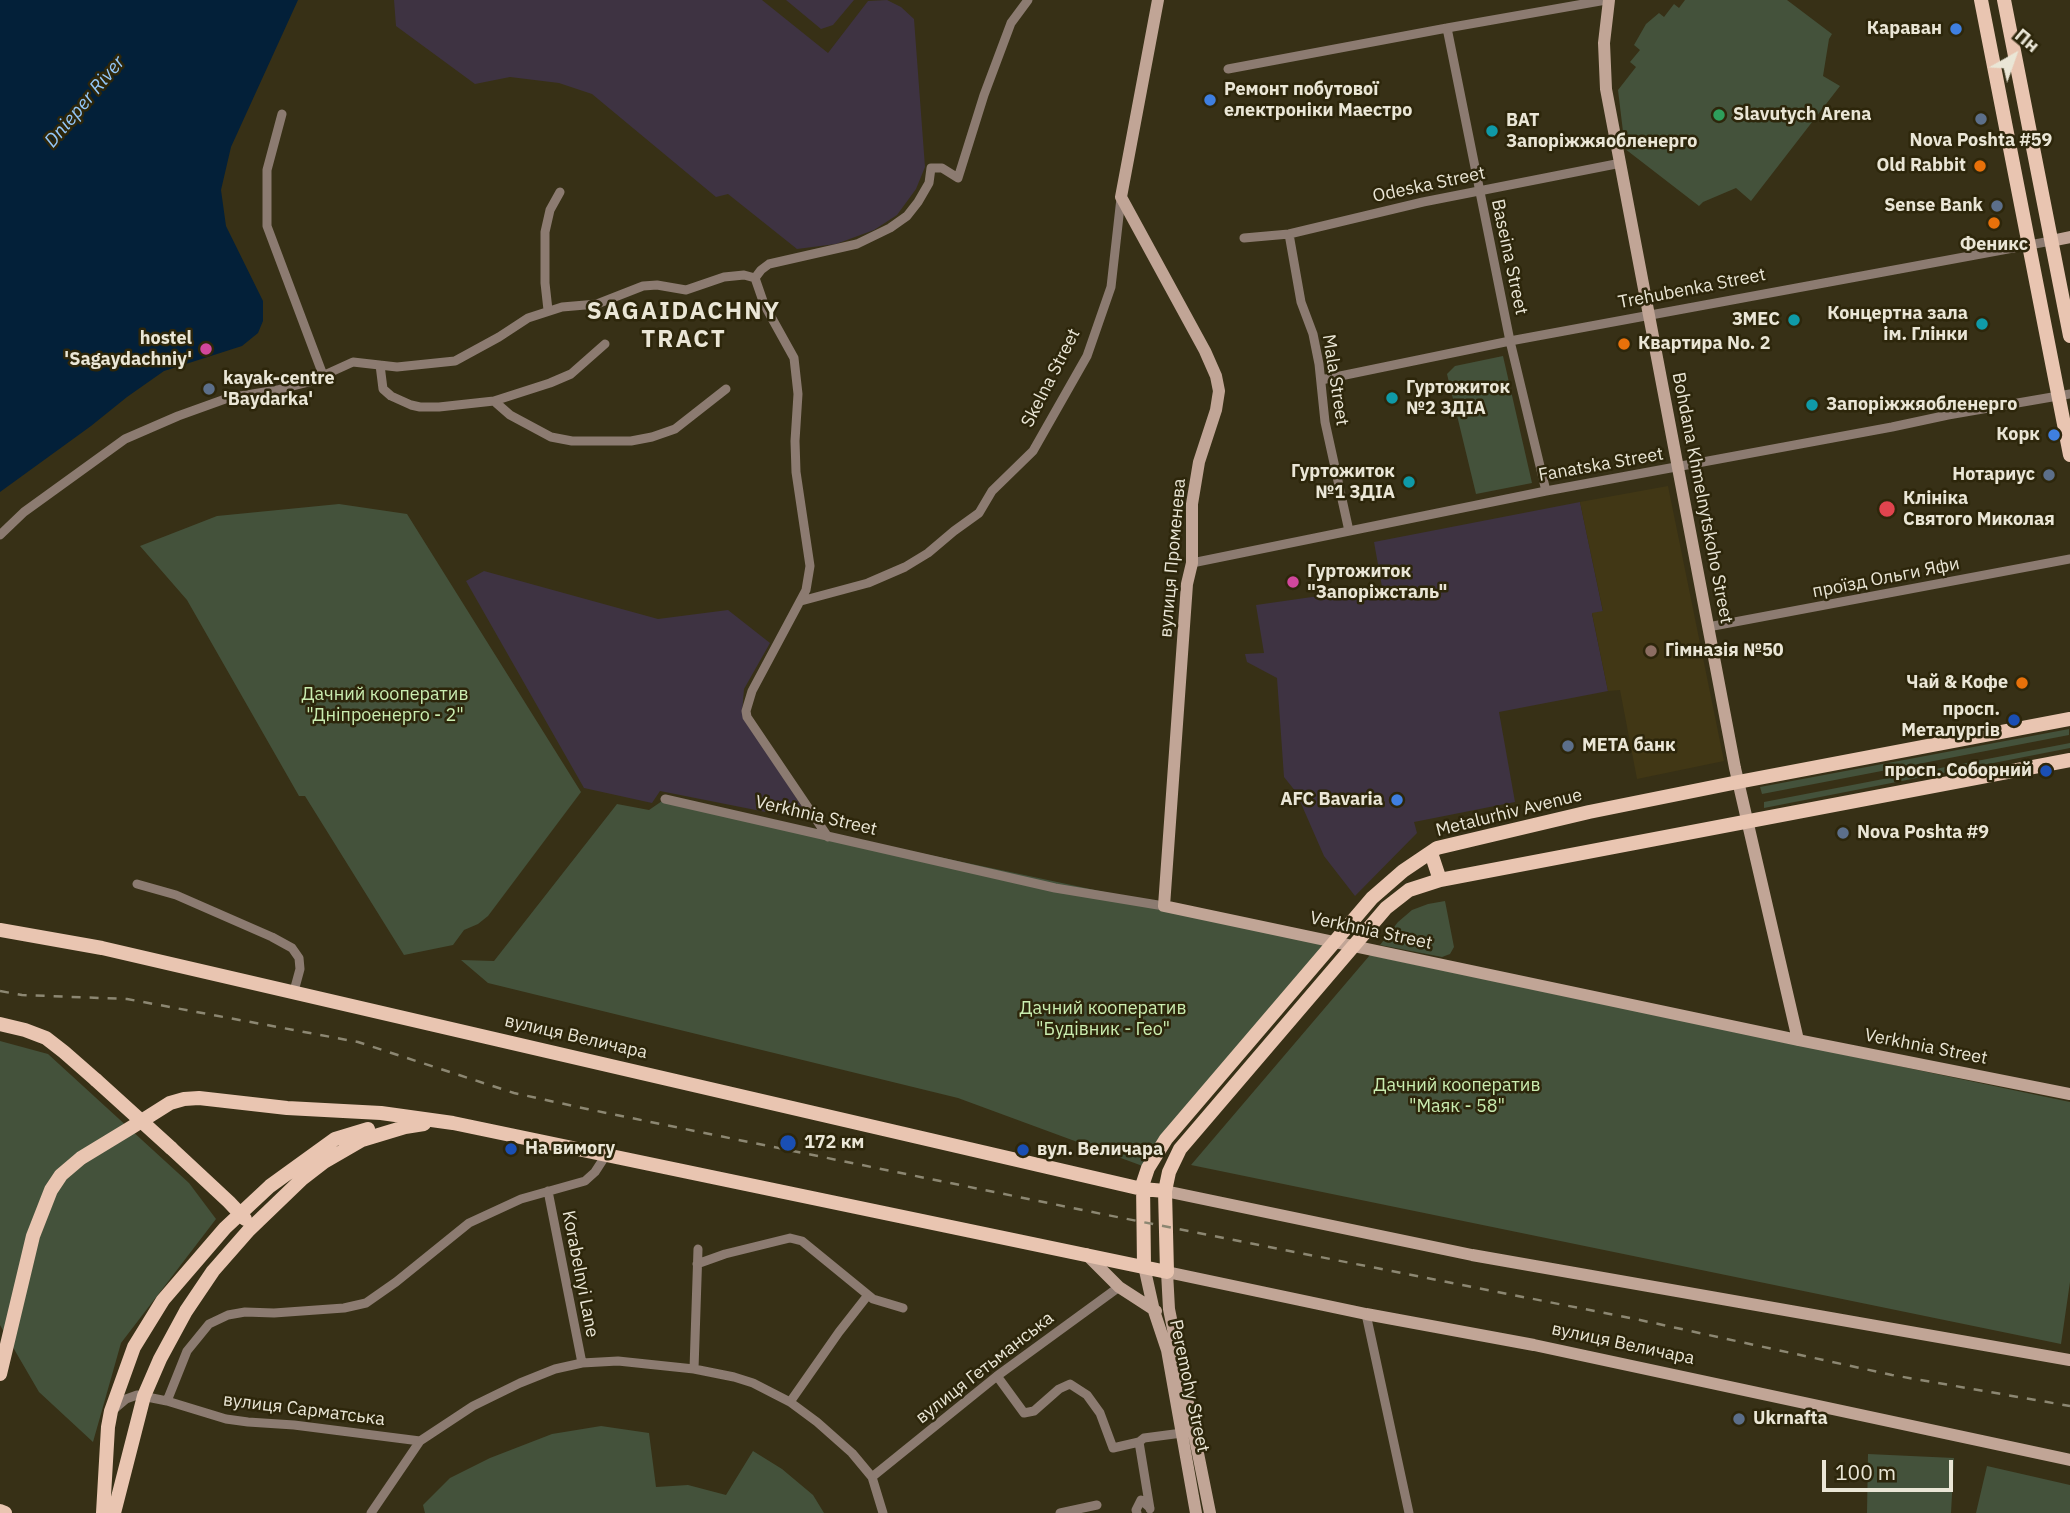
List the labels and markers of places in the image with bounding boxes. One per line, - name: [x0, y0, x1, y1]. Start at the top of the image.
- place label: Караван: [1867, 18, 1942, 40]
- marker: Караван: [1948, 21, 1964, 37]
- place label: Ремонт побутової електроніки Маестро: [1224, 79, 1412, 122]
- marker: Ремонт побутової електроніки Маестро: [1202, 92, 1218, 108]
- place label: Slavutych Arena: [1733, 104, 1871, 126]
- marker: Slavutych Arena: [1711, 107, 1727, 123]
- place label: ВАТ Запоріжжяобленерго: [1506, 110, 1697, 152]
- marker: Nova Poshta #59: [1973, 111, 1989, 127]
- marker: ВАТ Запоріжжяобленерго: [1484, 123, 1500, 139]
- place label: Nova Poshta #59: [1910, 130, 2052, 152]
- place label: Old Rabbit: [1876, 155, 1966, 177]
- marker: Old Rabbit: [1972, 158, 1988, 174]
- place label: Sense Bank: [1884, 195, 1983, 217]
- marker: Sense Bank: [1989, 198, 2005, 214]
- marker: Феникс: [1986, 215, 2002, 231]
- place label: Феникс: [1960, 234, 2028, 256]
- place label: Концертна зала ім. Глінки: [1827, 303, 1968, 346]
- place label: ЗМЕС: [1732, 309, 1780, 331]
- marker: ЗМЕС: [1786, 312, 1802, 328]
- marker: Концертна зала ім. Глінки: [1974, 316, 1990, 332]
- place label: hostel 'Sagaydachniy': [64, 328, 192, 370]
- place label: Квартира No. 2: [1638, 333, 1770, 355]
- marker: Квартира No. 2: [1616, 336, 1632, 352]
- marker: hostel 'Sagaydachniy': [198, 341, 214, 357]
- place label: kayak-centre 'Baydarka': [223, 368, 335, 410]
- place label: Гуртожиток №2 ЗДІА: [1406, 377, 1510, 420]
- marker: kayak-centre 'Baydarka': [201, 381, 217, 397]
- marker: Гуртожиток №2 ЗДІА: [1384, 390, 1400, 406]
- place label: Запоріжжяобленерго: [1826, 394, 2017, 416]
- marker: Запоріжжяобленерго: [1804, 397, 1820, 413]
- place label: Корк: [1996, 424, 2040, 446]
- marker: Корк: [2046, 427, 2062, 443]
- place label: Гуртожиток №1 ЗДІА: [1291, 461, 1395, 504]
- place label: Нотариус: [1952, 464, 2035, 486]
- marker: Нотариус: [2041, 467, 2057, 483]
- marker: Гуртожиток №1 ЗДІА: [1401, 474, 1417, 490]
- place label: Клініка Святого Миколая: [1903, 488, 2055, 530]
- marker: Клініка Святого Миколая: [1877, 499, 1897, 519]
- place label: Гуртожиток "Запоріжсталь": [1307, 561, 1447, 604]
- marker: Гуртожиток "Запоріжсталь": [1285, 574, 1301, 590]
- place label: Гімназія №50: [1665, 640, 1784, 662]
- marker: Гімназія №50: [1643, 643, 1659, 659]
- place label: Чай & Кофе: [1906, 672, 2008, 694]
- marker: Чай & Кофе: [2014, 675, 2030, 691]
- place label: просп. Металургів: [1901, 699, 2000, 742]
- marker: просп. Металургів: [2006, 712, 2022, 728]
- place label: МЕТА банк: [1582, 735, 1676, 757]
- marker: МЕТА банк: [1560, 738, 1576, 754]
- place label: просп. Соборний: [1884, 760, 2032, 782]
- marker: просп. Соборний: [2038, 763, 2054, 779]
- place label: AFC Bavaria: [1280, 789, 1383, 811]
- marker: AFC Bavaria: [1389, 792, 1405, 808]
- place label: Nova Poshta #9: [1857, 822, 1989, 844]
- marker: Nova Poshta #9: [1835, 825, 1851, 841]
- place label: 172 км: [804, 1132, 864, 1154]
- marker: 172 км: [778, 1133, 798, 1153]
- place label: На вимогу: [525, 1138, 615, 1160]
- place label: вул. Величара: [1037, 1139, 1163, 1161]
- marker: На вимогу: [503, 1141, 519, 1157]
- marker: вул. Величара: [1015, 1142, 1031, 1158]
- place label: Ukrnafta: [1753, 1408, 1828, 1430]
- marker: Ukrnafta: [1731, 1411, 1747, 1427]

